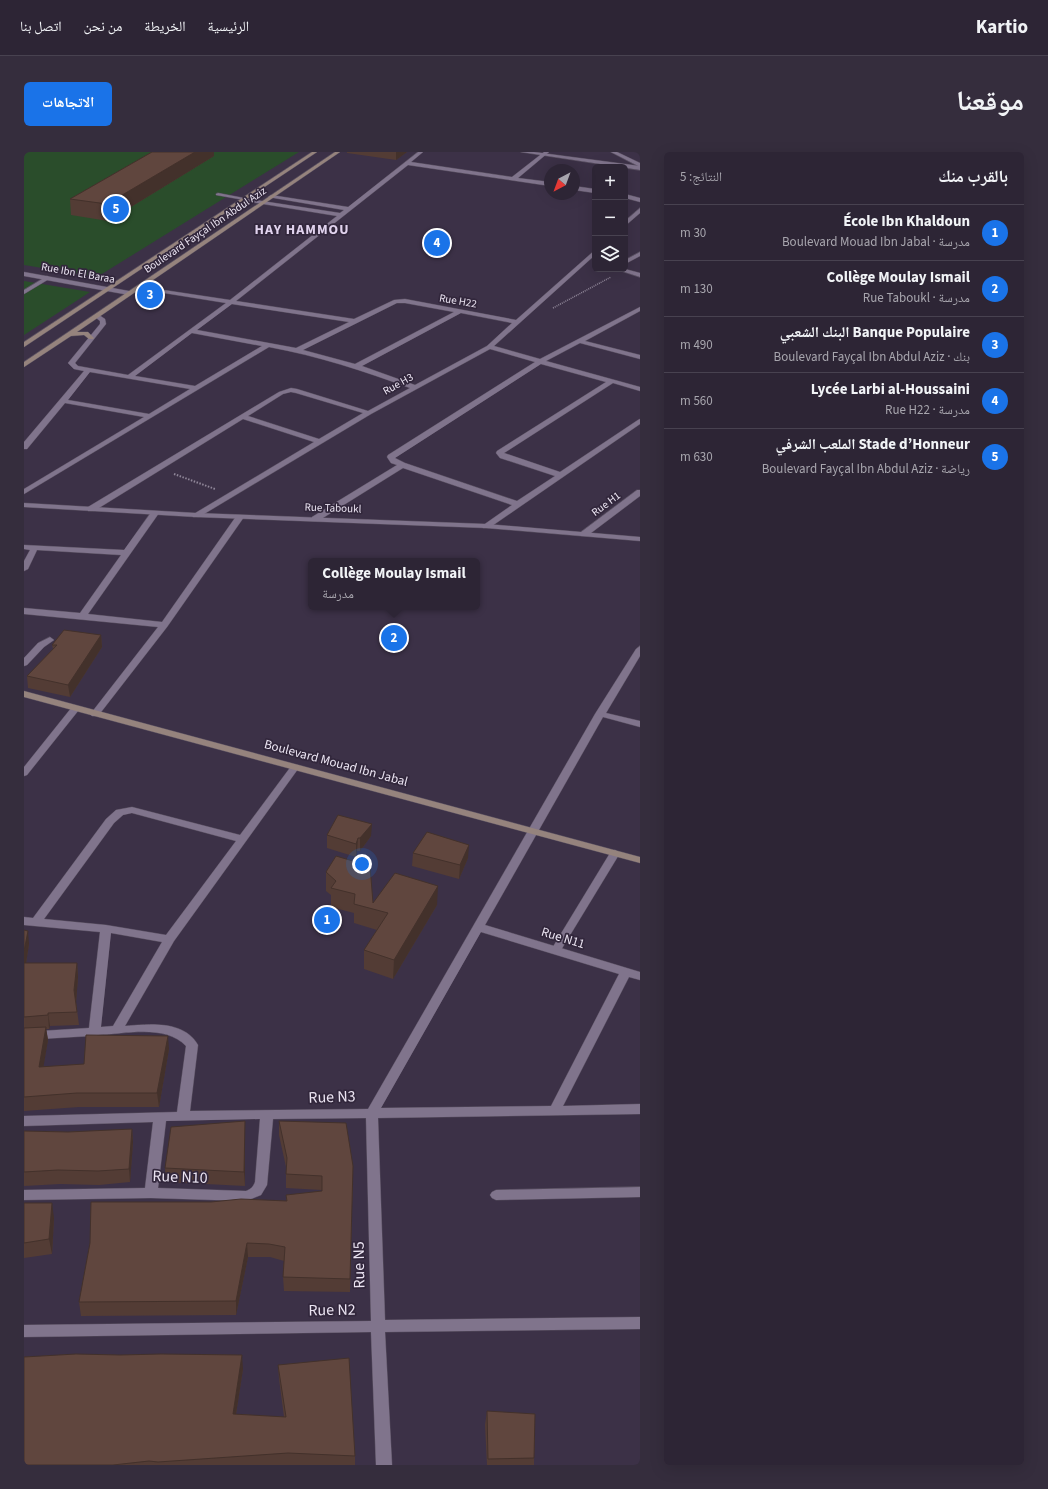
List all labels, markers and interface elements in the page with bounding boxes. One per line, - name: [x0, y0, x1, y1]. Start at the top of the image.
- text: Kartio: [976, 14, 1028, 41]
- text: اتصل بنا: [20, 17, 62, 37]
- text: من نحن: [84, 17, 122, 37]
- text: الخريطة: [144, 17, 186, 37]
- text: الرئيسية: [208, 17, 249, 37]
- text: موقعنا: [956, 81, 1024, 121]
- button: الاتجاهات: [24, 82, 112, 126]
- north arrow: [544, 164, 580, 200]
- map controls: [592, 164, 628, 272]
- button: +: [592, 164, 628, 200]
- text: بالقرب منك: [938, 165, 1008, 189]
- text: النتائج: 5: [680, 168, 722, 186]
- street label: Boulevard Fayçal Ibn Abdul Aziz: [141, 183, 269, 277]
- pin: 5: [103, 194, 129, 224]
- button: −: [592, 200, 628, 236]
- text: École Ibn Khaldoun: [843, 211, 970, 232]
- district label: HAY HAMMOU: [254, 220, 350, 240]
- text: 30 m: [680, 224, 706, 242]
- text: 1: [992, 224, 998, 242]
- pin: 4: [424, 228, 450, 258]
- text: مدرسة · Boulevard Mouad Ibn Jabal: [782, 233, 970, 251]
- button: layers: [592, 236, 628, 272]
- street label: Rue Ibn El Baraa: [40, 259, 116, 287]
- text: Collège Moulay Ismail: [827, 267, 970, 288]
- pin: 3: [137, 280, 163, 310]
- text: 130 m: [680, 280, 713, 298]
- text: 2: [992, 280, 998, 298]
- text: مدرسة · Rue Taboukl: [863, 289, 970, 307]
- street label: Rue H22: [438, 290, 478, 312]
- text: Banque Populaire البنك الشعبي: [780, 322, 970, 343]
- text: 490 m: [680, 336, 713, 354]
- text: 3: [992, 336, 998, 354]
- text: بنك · Boulevard Fayçal Ibn Abdul Aziz: [774, 348, 970, 366]
- street label: Rue H3: [380, 370, 416, 398]
- text: Lycée Larbi al-Houssaini: [811, 379, 970, 400]
- text: 560 m: [680, 392, 713, 410]
- text: 4: [992, 392, 998, 410]
- text: مدرسة · Rue H22: [885, 401, 970, 419]
- text: Stade d’Honneur الملعب الشرفي: [775, 434, 970, 455]
- text: 630 m: [680, 448, 713, 466]
- text: 5: [992, 448, 998, 466]
- text: رياضة · Boulevard Fayçal Ibn Abdul Aziz: [762, 460, 970, 478]
- street label: Rue H1: [588, 488, 624, 520]
- street label: Rue Taboukl: [304, 500, 362, 516]
- popup: [308, 558, 480, 610]
- text: Collège Moulay Ismail: [322, 563, 466, 584]
- text: مدرسة: [322, 585, 354, 603]
- pin: 2: [381, 623, 407, 653]
- street label: Boulevard Mouad Ibn Jabal: [262, 735, 410, 791]
- your location: [352, 854, 372, 874]
- pin: 1: [314, 905, 340, 935]
- street label: Rue N11: [539, 923, 587, 953]
- street label: Rue N3: [308, 1085, 356, 1109]
- street label: Rue N10: [152, 1165, 208, 1189]
- street label: Rue N5: [348, 1241, 370, 1289]
- street label: Rue N2: [308, 1299, 356, 1321]

